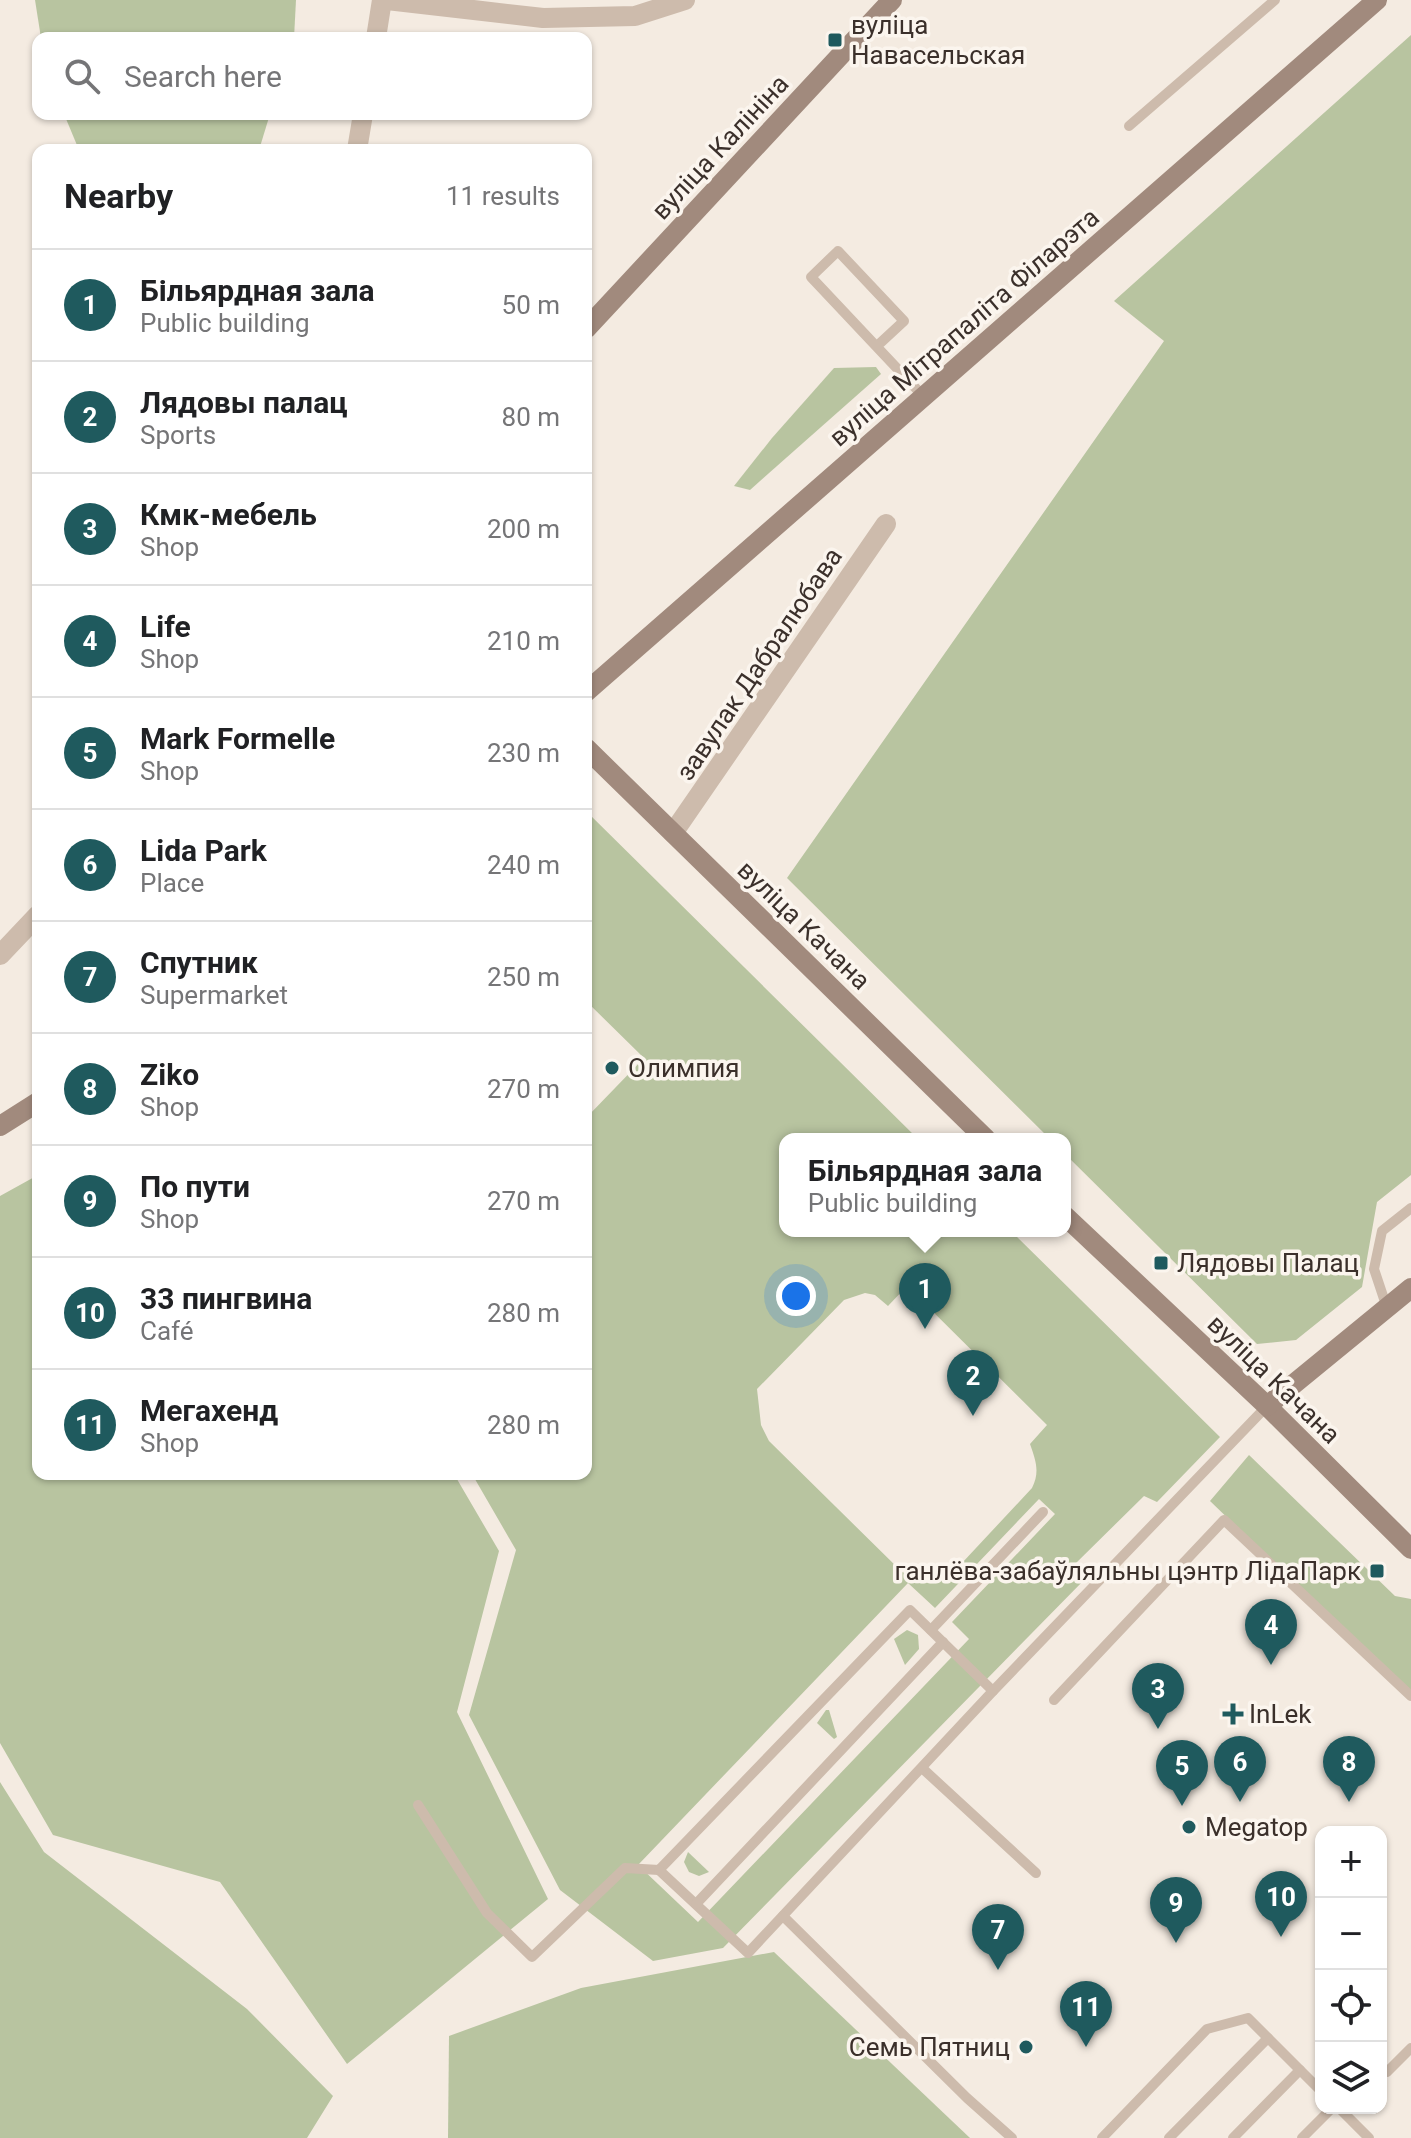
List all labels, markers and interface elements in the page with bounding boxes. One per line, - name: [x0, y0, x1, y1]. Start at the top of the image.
- place label: вуліца Навасельская: [851, 10, 1025, 70]
- marker: вуліца Навасельская: [826, 31, 844, 49]
- search box: [32, 32, 592, 120]
- icon: search: [60, 54, 104, 98]
- text: Search here: [124, 59, 282, 94]
- street label: вуліца Калініна: [645, 69, 795, 225]
- text: Nearby: [64, 176, 173, 216]
- text: 11 results: [446, 181, 560, 211]
- street label: вуліца Мітрапаліта Філарэта: [823, 202, 1105, 452]
- text: Більярдная зала: [140, 273, 374, 308]
- text: 1: [83, 290, 97, 320]
- text: 50 m: [502, 290, 560, 320]
- text: Public building: [140, 308, 310, 338]
- text: Лядовы палац: [140, 385, 347, 420]
- text: 2: [83, 402, 97, 432]
- text: 80 m: [502, 402, 560, 432]
- text: Sports: [140, 420, 216, 450]
- text: Кмк-мебель: [140, 497, 317, 532]
- text: 3: [83, 514, 97, 544]
- text: 200 m: [487, 514, 560, 544]
- text: Shop: [140, 532, 199, 562]
- street label: завулак Дабралюбава: [670, 542, 848, 786]
- text: Life: [140, 609, 191, 644]
- text: 4: [83, 626, 97, 656]
- text: 210 m: [487, 626, 560, 656]
- text: Shop: [140, 644, 199, 674]
- text: Mark Formelle: [140, 721, 335, 756]
- text: 5: [83, 738, 97, 768]
- text: 230 m: [487, 738, 560, 768]
- text: Shop: [140, 756, 199, 786]
- text: Lida Park: [140, 833, 267, 868]
- text: 6: [83, 850, 97, 880]
- text: 240 m: [487, 850, 560, 880]
- street label: вуліца Качана: [732, 854, 876, 996]
- text: Place: [140, 868, 204, 898]
- text: Спутник: [140, 945, 258, 980]
- text: 7: [83, 962, 97, 992]
- text: 250 m: [487, 962, 560, 992]
- text: Supermarket: [140, 980, 288, 1010]
- place label: Олимпия: [628, 1053, 740, 1083]
- text: Ziko: [140, 1057, 199, 1092]
- marker: Олимпия: [603, 1059, 621, 1077]
- text: 8: [83, 1074, 97, 1104]
- text: 270 m: [487, 1074, 560, 1104]
- text: Shop: [140, 1092, 199, 1122]
- popup: [779, 1133, 1071, 1237]
- text: Більярдная зала: [808, 1153, 1042, 1188]
- text: По пути: [140, 1169, 250, 1204]
- text: 9: [83, 1186, 97, 1216]
- text: 270 m: [487, 1186, 560, 1216]
- text: Public building: [808, 1188, 977, 1218]
- text: Shop: [140, 1204, 199, 1234]
- place label: Лядовы Палац: [1177, 1248, 1359, 1278]
- marker: Лядовы Палац: [1152, 1254, 1170, 1272]
- pin: 1: [899, 1263, 951, 1329]
- your location: [776, 1276, 816, 1316]
- text: 33 пингвина: [140, 1281, 312, 1316]
- text: 10: [75, 1298, 105, 1328]
- text: 280 m: [487, 1298, 560, 1328]
- street label: вуліца Качана: [1202, 1308, 1346, 1450]
- text: Café: [140, 1316, 194, 1346]
- pin: 2: [947, 1350, 999, 1416]
- text: Мегахенд: [140, 1393, 278, 1428]
- text: 11: [75, 1410, 105, 1440]
- text: 280 m: [487, 1410, 560, 1440]
- text: Shop: [140, 1428, 199, 1458]
- place label: ганлёва-забаўляльны цэнтр ЛідаПарк: [895, 1556, 1361, 1586]
- marker: ганлёва-забаўляльны цэнтр ЛідаПарк: [1368, 1562, 1386, 1580]
- pin: 4: [1245, 1599, 1297, 1665]
- pin: 3: [1132, 1663, 1184, 1729]
- place label: InLek: [1249, 1699, 1312, 1729]
- marker: InLek: [1224, 1705, 1242, 1723]
- pin: 6: [1214, 1736, 1266, 1802]
- pin: 8: [1323, 1736, 1375, 1802]
- pin: 5: [1156, 1740, 1208, 1806]
- place label: Megatop: [1205, 1812, 1308, 1842]
- marker: Megatop: [1180, 1818, 1198, 1836]
- map controls: [1315, 1826, 1387, 2114]
- button: +: [1315, 1826, 1387, 1898]
- pin: 10: [1255, 1871, 1307, 1937]
- pin: 9: [1150, 1877, 1202, 1943]
- button: −: [1315, 1898, 1387, 1970]
- pin: 7: [972, 1904, 1024, 1970]
- button: locate: [1315, 1970, 1387, 2042]
- pin: 11: [1060, 1981, 1112, 2047]
- place label: Семь Пятниц: [849, 2032, 1010, 2062]
- marker: Семь Пятниц: [1017, 2038, 1035, 2056]
- button: layers: [1315, 2042, 1387, 2114]

